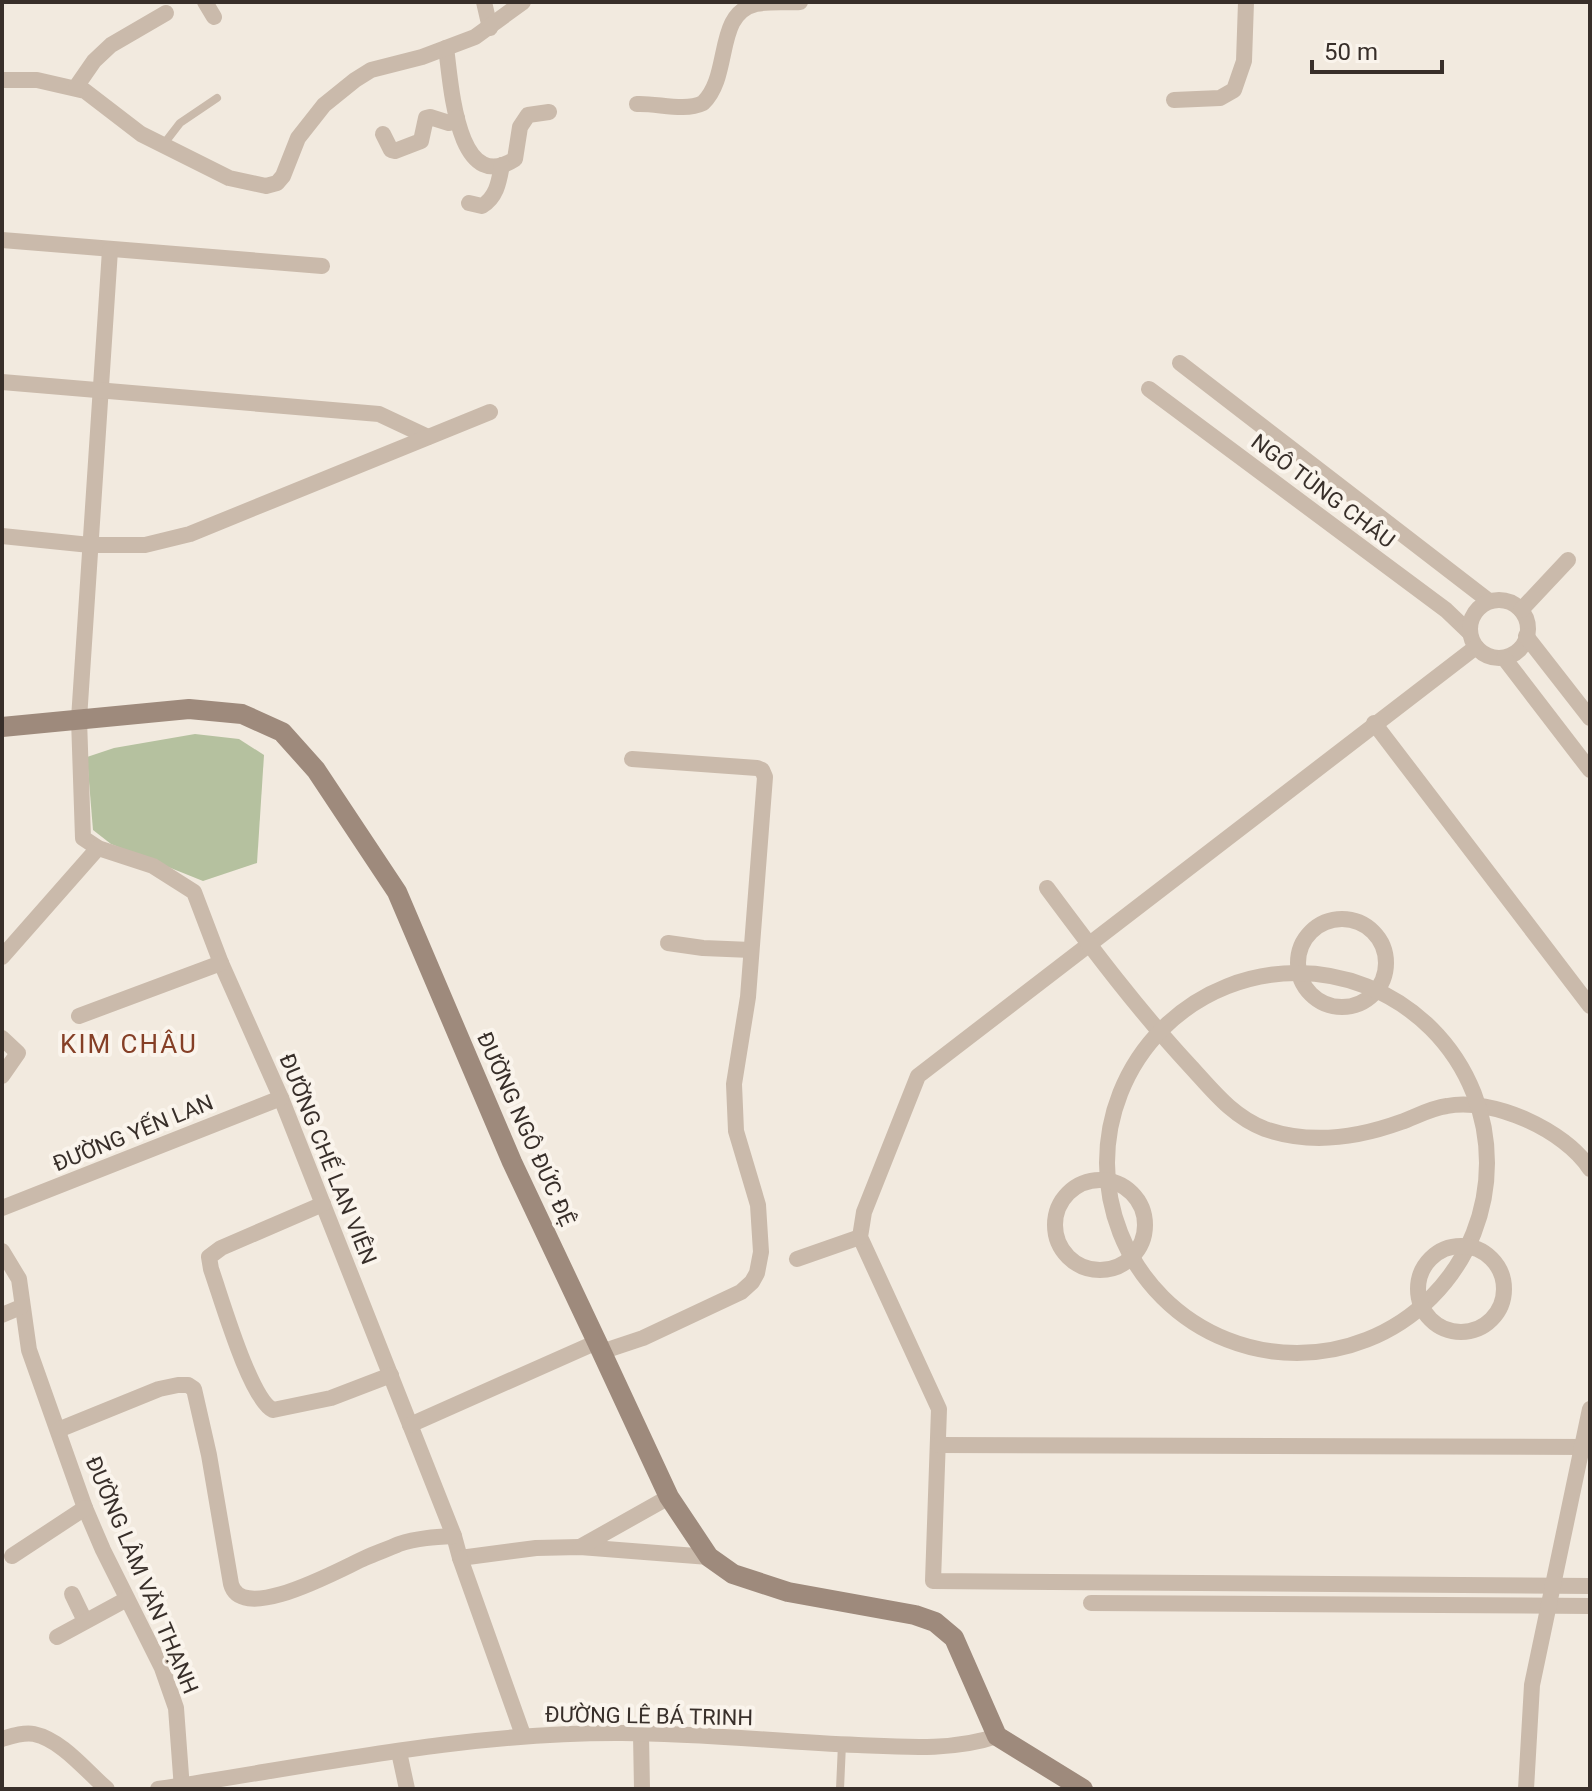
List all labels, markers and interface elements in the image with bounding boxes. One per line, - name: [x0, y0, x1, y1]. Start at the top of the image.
- scale bar: [1312, 24, 1442, 74]
- text: 50 m: [1324, 38, 1378, 66]
- street label: NGÔ TÙNG CHÂU: [1246, 428, 1400, 553]
- street label: ĐƯỜNG NGÔ ĐỨC ĐỆ: [472, 1028, 581, 1230]
- district label: KIM CHÂU: [60, 1029, 198, 1059]
- street label: ĐƯỜNG CHẾ LAN VIÊN: [274, 1049, 384, 1268]
- street label: ĐƯỜNG YẾN LAN: [49, 1088, 217, 1176]
- street label: ĐƯỜNG LÂM VĂN THẠNH: [81, 1452, 204, 1697]
- street label: ĐƯỜNG LÊ BÁ TRINH: [545, 1701, 753, 1730]

